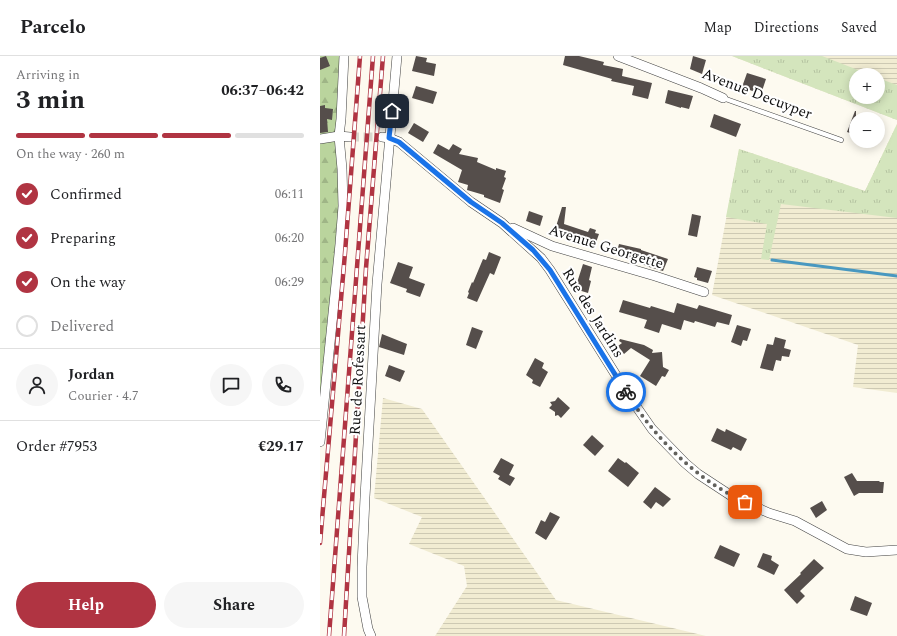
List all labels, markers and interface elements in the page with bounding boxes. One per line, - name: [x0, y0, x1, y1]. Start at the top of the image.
- text: Parcelo: [20, 13, 86, 42]
- text: Map: [704, 17, 732, 38]
- text: Directions: [754, 17, 819, 38]
- text: Saved: [841, 17, 877, 38]
- street label: Avenue Decuyper: [698, 62, 816, 126]
- text: Arriving in: [16, 65, 80, 85]
- map controls: [849, 68, 885, 148]
- button: +: [849, 68, 885, 104]
- text: 06:37–06:42: [221, 79, 304, 102]
- text: 3 min: [16, 80, 85, 120]
- pin: [375, 94, 409, 128]
- icon: home: [381, 100, 403, 122]
- button: −: [849, 112, 885, 148]
- text: On the way · 260 m: [16, 144, 125, 164]
- icon: check: [16, 183, 38, 205]
- text: Confirmed: [50, 183, 122, 206]
- text: 06:11: [275, 184, 304, 204]
- street label: Avenue Georgette: [546, 219, 666, 275]
- icon: check: [16, 227, 38, 249]
- text: Preparing: [50, 227, 116, 250]
- text: 06:20: [275, 228, 304, 248]
- street label: Rue des Jardins: [556, 264, 630, 362]
- icon: check: [16, 271, 38, 293]
- text: On the way: [50, 271, 125, 294]
- text: 06:29: [275, 272, 304, 292]
- text: Delivered: [50, 315, 114, 338]
- street label: Rue de Rofessart: [344, 324, 372, 436]
- text: Jordan: [68, 363, 115, 386]
- button: person: [16, 364, 58, 406]
- button: chat: [210, 364, 252, 406]
- button: phone: [262, 364, 304, 406]
- courier: [606, 372, 646, 412]
- icon: bike: [615, 381, 637, 403]
- text: Courier · 4.7: [68, 386, 138, 406]
- text: Order #7953: [16, 435, 97, 458]
- text: €29.17: [258, 435, 304, 458]
- pin: [728, 485, 762, 519]
- icon: bag: [734, 491, 756, 513]
- button: Help: [16, 582, 156, 628]
- button: Share: [164, 582, 304, 628]

